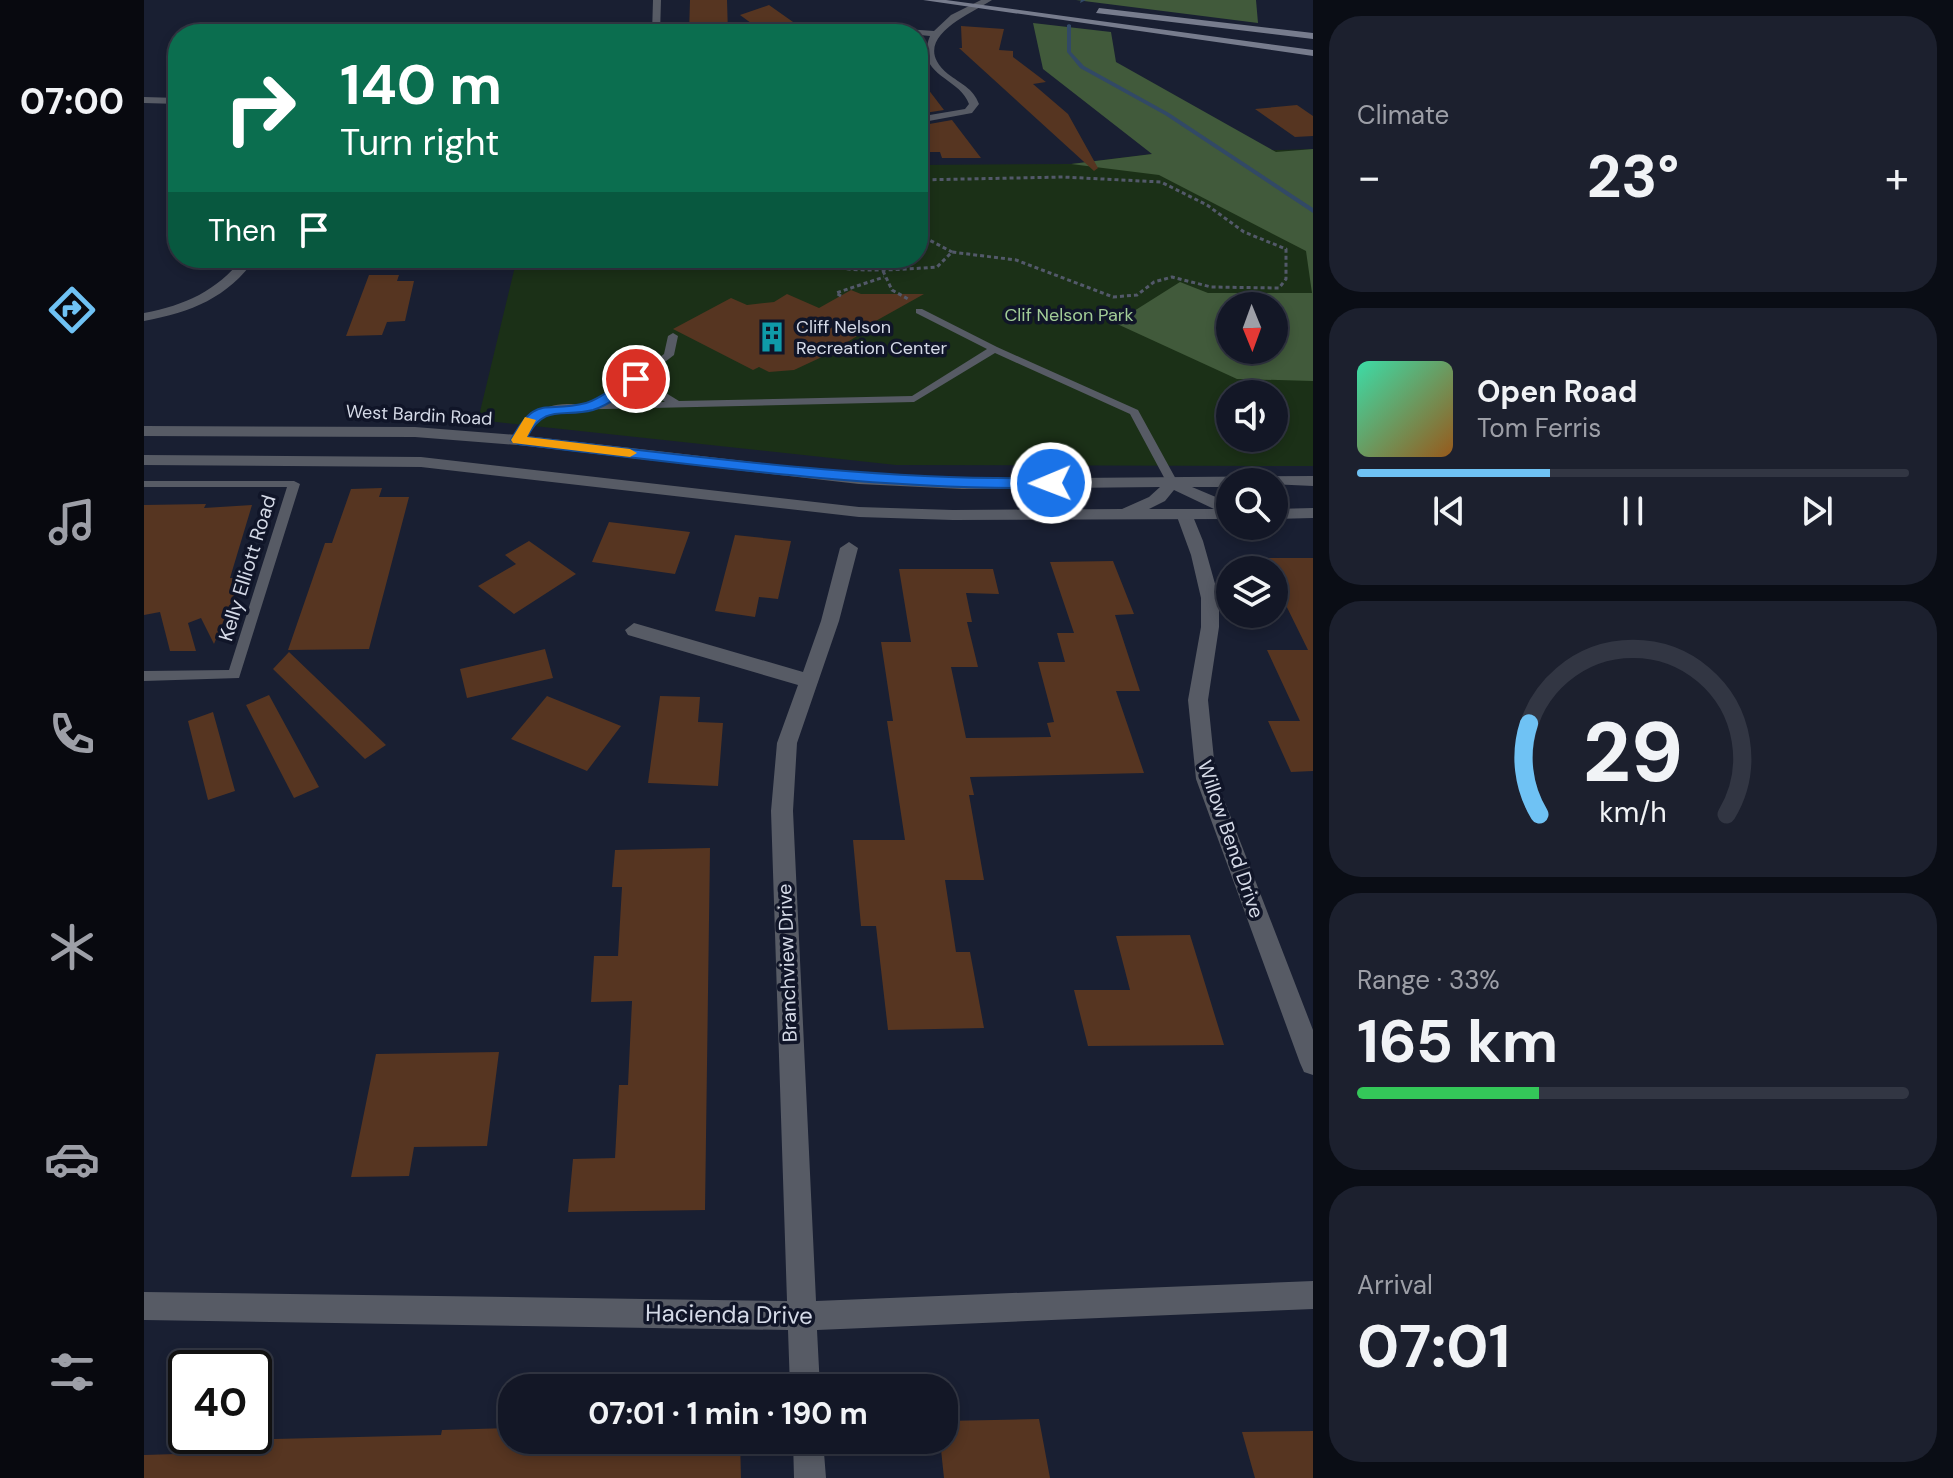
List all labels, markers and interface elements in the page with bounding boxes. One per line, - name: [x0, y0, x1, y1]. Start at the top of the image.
- text: 140 m: [340, 48, 502, 121]
- icon: right: [208, 56, 312, 160]
- text: 07:00: [20, 78, 124, 125]
- text: Climate: [1357, 98, 1449, 132]
- text: Turn right: [340, 119, 499, 166]
- text: 23°: [1587, 137, 1679, 216]
- text: −: [1357, 148, 1381, 206]
- text: +: [1885, 148, 1909, 206]
- icon: arrive: [292, 208, 336, 252]
- text: Then: [208, 211, 276, 250]
- icon: directions: [44, 282, 100, 338]
- north arrow: [1216, 292, 1288, 364]
- map controls: [1216, 292, 1288, 628]
- park label: Clif Nelson Park: [1004, 303, 1134, 327]
- place label: Cliff Nelson Recreation Center: [796, 315, 947, 360]
- building icon: Cliff Nelson Recreation Center: [755, 320, 789, 354]
- pin: [602, 345, 670, 413]
- icon: arrive: [614, 357, 658, 401]
- text: Open Road: [1477, 372, 1637, 411]
- button: sound: [1216, 380, 1288, 452]
- street label: West Bardin Road: [345, 399, 493, 431]
- text: Tom Ferris: [1477, 411, 1601, 445]
- position arrow: [1009, 441, 1093, 525]
- button: search: [1216, 468, 1288, 540]
- icon: previous: [1427, 489, 1471, 533]
- icon: pause: [1611, 489, 1655, 533]
- icon: next: [1795, 489, 1839, 533]
- street label: Kelly Elliott Road: [212, 492, 282, 644]
- icon: music: [44, 494, 100, 550]
- button: layers: [1216, 556, 1288, 628]
- text: 29: [1583, 698, 1683, 807]
- icon: phone: [44, 706, 100, 762]
- street label: Willow Bend Drive: [1192, 757, 1270, 921]
- text: km/h: [1599, 794, 1667, 831]
- street label: Branchview Drive: [771, 883, 803, 1043]
- icon: climate: [44, 919, 100, 975]
- text: Range · 33%: [1357, 963, 1500, 997]
- text: 165 km: [1357, 1002, 1558, 1081]
- icon: car: [44, 1131, 100, 1187]
- text: Arrival: [1357, 1268, 1433, 1302]
- street label: Hacienda Drive: [645, 1297, 813, 1331]
- text: 07:01: [1357, 1307, 1510, 1386]
- icon: filters: [44, 1344, 100, 1400]
- speed limit sign: 40: [168, 1350, 272, 1454]
- text: 07:01 · 1 min · 190 m: [588, 1394, 868, 1433]

